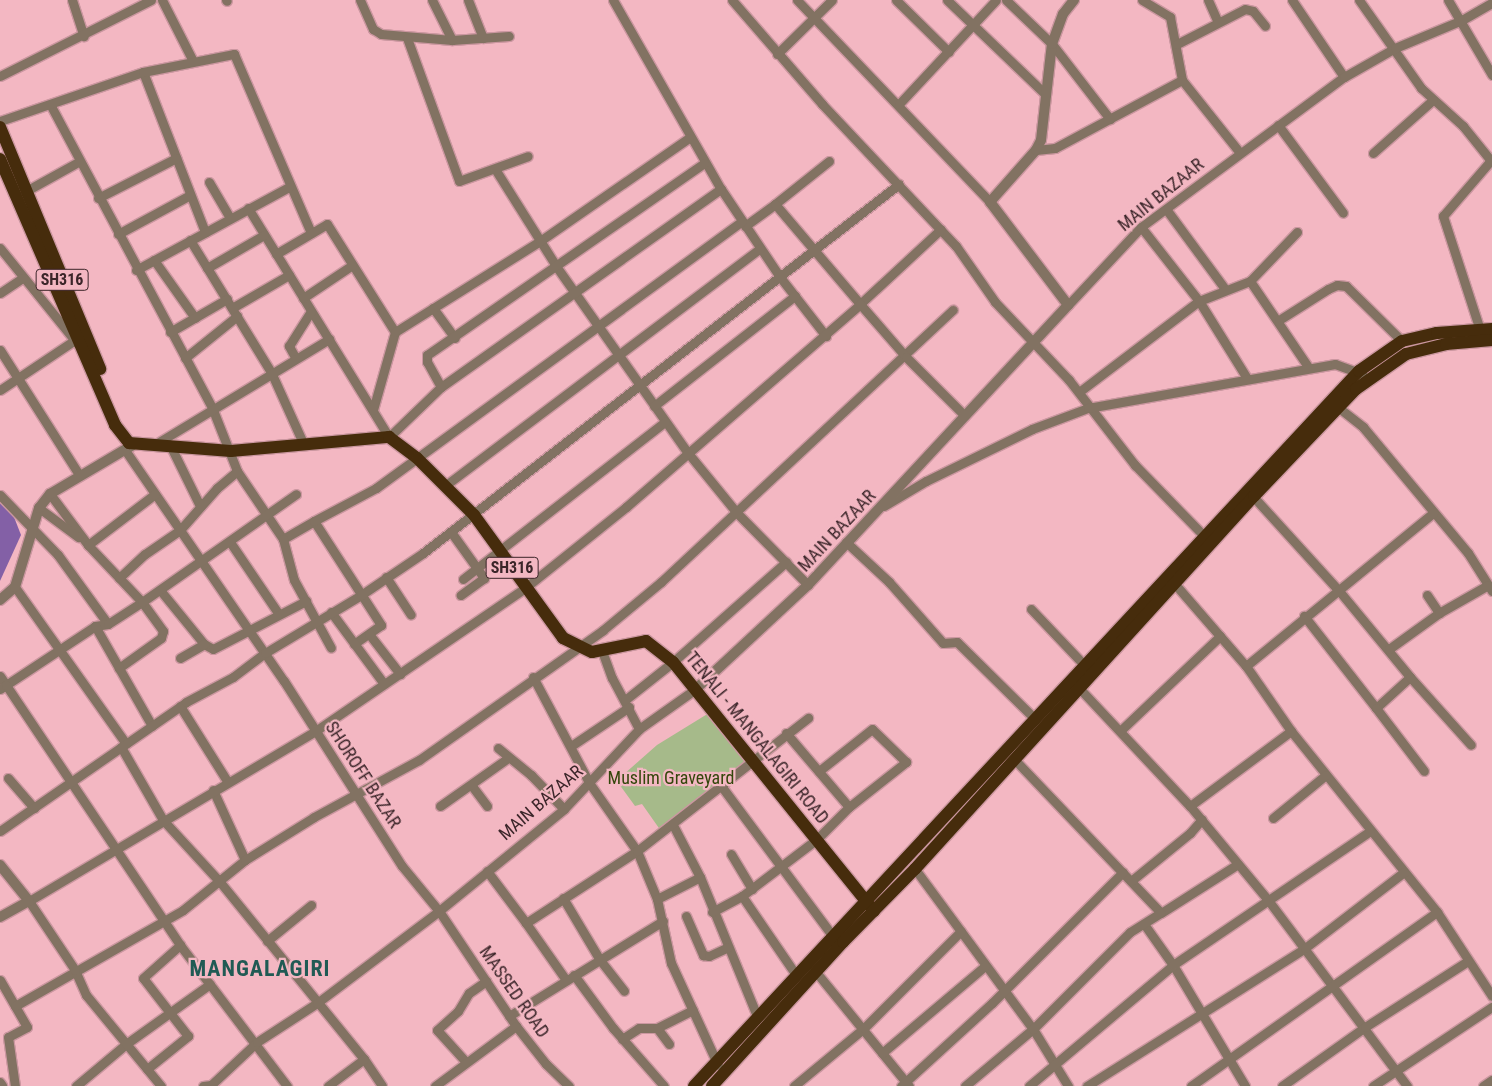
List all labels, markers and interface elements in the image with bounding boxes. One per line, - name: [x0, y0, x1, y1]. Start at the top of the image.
- street label: MAIN BAZAAR: [1114, 154, 1208, 236]
- road number: SH316: [34, 266, 90, 294]
- street label: MAIN BAZAAR: [794, 486, 880, 576]
- road number: SH316: [484, 554, 540, 582]
- street label: TENALI - MANGALAGIRI ROAD: [681, 648, 833, 828]
- street label: SHOROFF BAZAR: [321, 718, 405, 832]
- street label: MAIN BAZAAR: [495, 761, 587, 845]
- park label: Muslim Graveyard: [608, 767, 734, 789]
- street label: MASSED ROAD: [474, 942, 554, 1042]
- district label: MANGALAGIRI: [188, 956, 332, 982]

